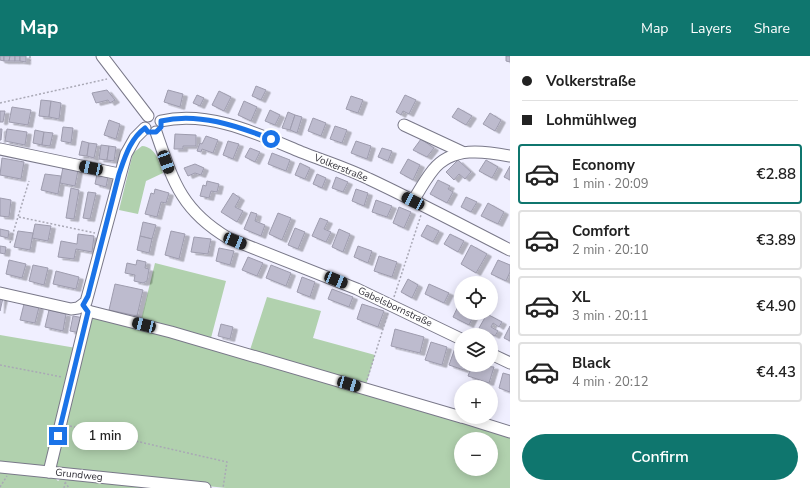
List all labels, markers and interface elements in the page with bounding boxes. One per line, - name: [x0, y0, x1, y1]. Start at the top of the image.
- text: Map: [20, 15, 58, 41]
- text: Map: [641, 19, 668, 38]
- text: Layers: [690, 19, 732, 38]
- text: Share: [754, 19, 790, 38]
- text: Volkerstraße: [546, 71, 636, 91]
- text: Lohmühlweg: [546, 110, 637, 130]
- route start: [262, 130, 280, 148]
- car: [156, 149, 176, 175]
- street label: Volkerstraße: [311, 150, 370, 185]
- text: Economy: [572, 155, 635, 175]
- icon: car: [524, 156, 560, 192]
- car: [78, 160, 104, 176]
- text: €2.88: [756, 164, 796, 184]
- text: 1 min · 20:09: [572, 175, 648, 193]
- car: [400, 190, 426, 212]
- text: Comfort: [572, 221, 629, 241]
- icon: car: [524, 222, 560, 258]
- text: €3.89: [756, 230, 796, 250]
- car: [222, 231, 248, 251]
- text: 2 min · 20:10: [572, 241, 648, 259]
- car: [323, 270, 349, 290]
- map controls: [454, 276, 498, 476]
- button: locate: [454, 276, 498, 320]
- street label: Gabelsbornstraße: [355, 284, 435, 330]
- text: XL: [572, 287, 591, 307]
- icon: car: [524, 288, 560, 324]
- text: €4.90: [756, 296, 796, 316]
- text: 3 min · 20:11: [572, 307, 648, 325]
- car: [131, 316, 157, 334]
- button: layers: [454, 328, 498, 372]
- text: Black: [572, 353, 610, 373]
- icon: car: [524, 354, 560, 390]
- text: €4.43: [756, 362, 796, 382]
- text: 4 min · 20:12: [572, 373, 648, 391]
- car: [336, 375, 362, 393]
- button: +: [454, 380, 498, 424]
- callout: 1 min: [72, 422, 138, 450]
- route end: [49, 427, 67, 445]
- text: 1 min: [88, 427, 122, 445]
- button: −: [454, 432, 498, 476]
- button: Confirm: [522, 434, 798, 480]
- street label: Grundweg: [55, 466, 103, 484]

